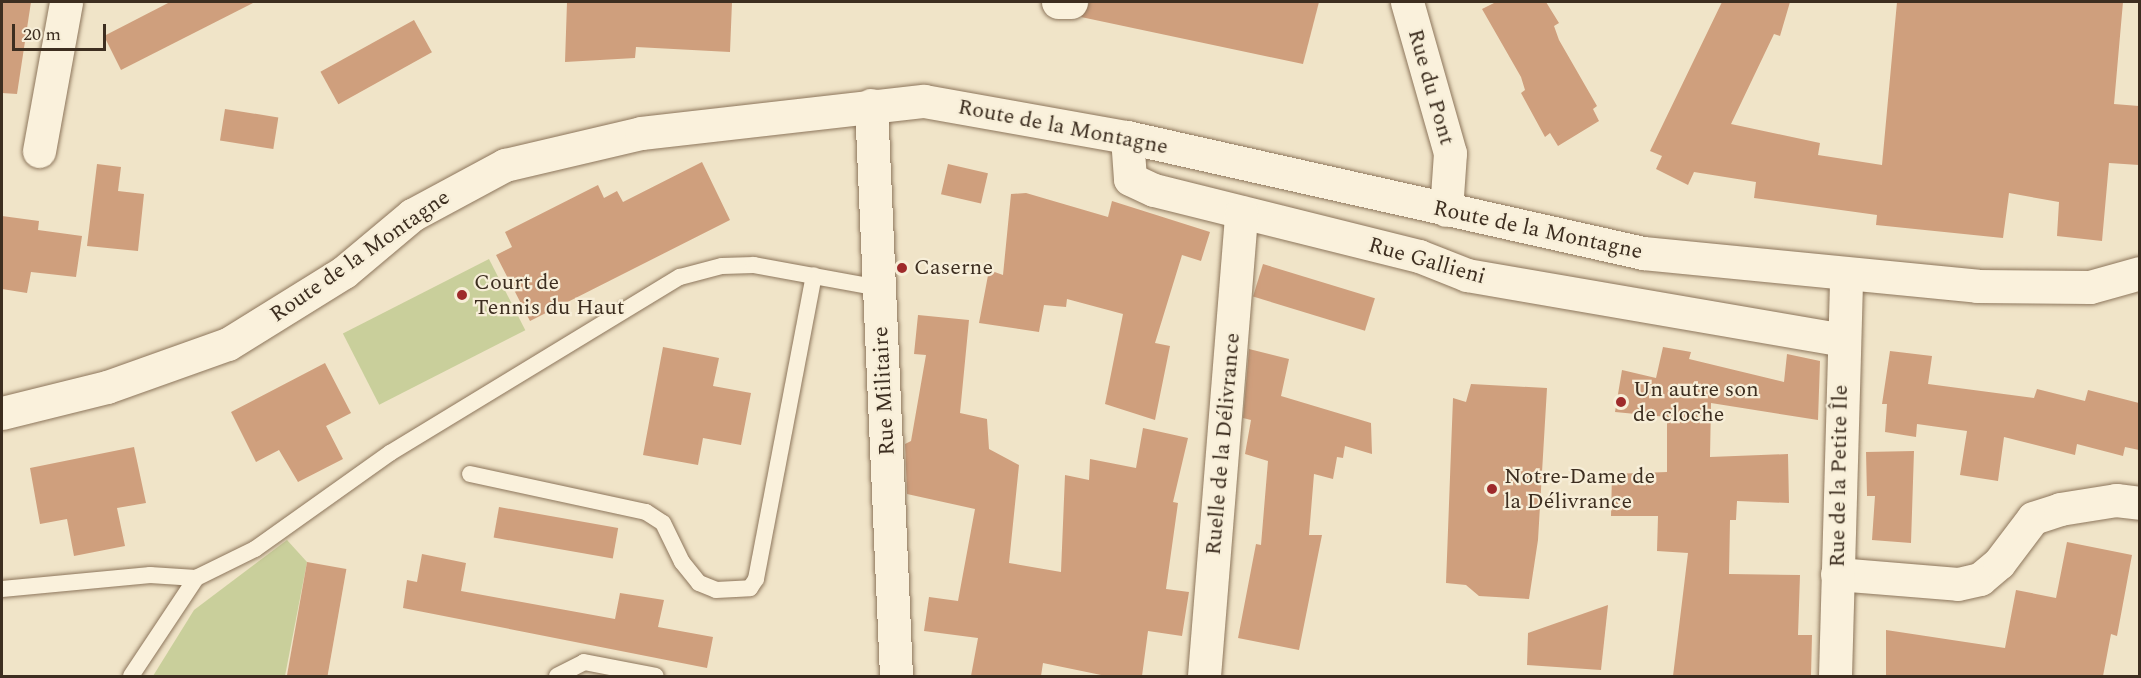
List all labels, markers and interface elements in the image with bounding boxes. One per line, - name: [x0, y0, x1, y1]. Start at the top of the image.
- scale bar: [15, 12, 110, 50]
- text: 20 m: [23, 21, 61, 48]
- street label: Rue du Pont: [1402, 26, 1460, 148]
- street label: Route de la Montagne: [956, 94, 1170, 160]
- street label: Route de la Montagne: [265, 184, 455, 328]
- street label: Route de la Montagne: [1431, 195, 1645, 265]
- street label: Rue Gallieni: [1365, 232, 1489, 290]
- place label: Caserne: [914, 255, 993, 281]
- marker: Caserne: [895, 261, 909, 275]
- place label: Court de Tennis du Haut: [474, 269, 625, 320]
- marker: Court de Tennis du Haut: [455, 288, 469, 302]
- street label: Rue Militaire: [867, 326, 901, 456]
- street label: Ruelle de la Délivrance: [1200, 332, 1246, 556]
- place label: Un autre son de cloche: [1633, 376, 1759, 428]
- street label: Rue de la Petite Île: [1824, 384, 1854, 568]
- marker: Un autre son de cloche: [1614, 395, 1628, 409]
- place label: Notre-Dame de la Délivrance: [1504, 463, 1655, 514]
- marker: Notre-Dame de la Délivrance: [1485, 482, 1499, 496]

